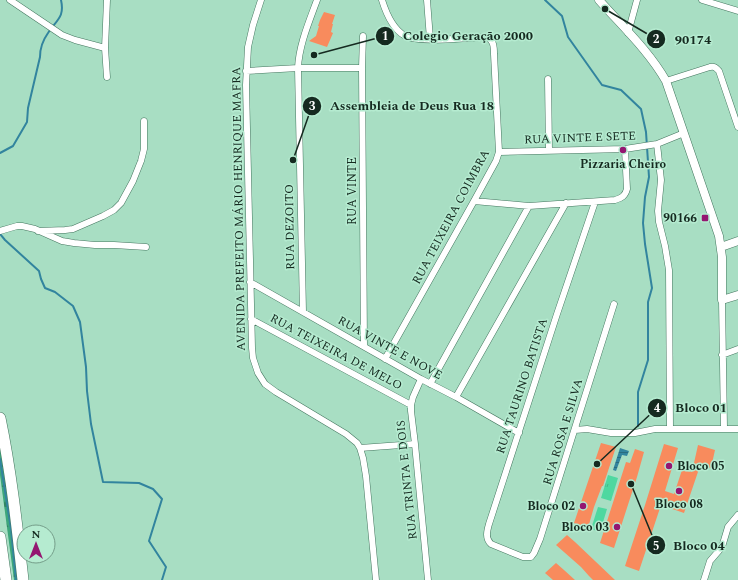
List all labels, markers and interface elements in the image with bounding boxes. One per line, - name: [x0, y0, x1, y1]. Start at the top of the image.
- callout: Colegio Geração 2000: [375, 23, 541, 48]
- text: Colegio Geração 2000: [403, 26, 533, 46]
- text: 1: [382, 27, 388, 46]
- callout: 90174: [646, 27, 719, 52]
- text: 2: [653, 30, 660, 49]
- text: 90174: [675, 30, 712, 50]
- street label: AVENIDA PREFEITO MÁRIO HENRIQUE MAFRA: [227, 67, 251, 351]
- callout: Assembleia de Deus Rua 18: [302, 93, 502, 118]
- text: Assembleia de Deus Rua 18: [330, 96, 494, 116]
- text: 3: [309, 97, 316, 116]
- street label: RUA VINTE E SETE: [524, 127, 636, 149]
- marker: Pizzaria Cheiro: [618, 145, 628, 155]
- street label: RUA TEIXEIRA COIMBRA: [407, 146, 495, 288]
- place label: Pizzaria Cheiro: [580, 155, 667, 174]
- street label: RUA VINTE: [343, 157, 362, 225]
- street label: RUA DEZOITO: [280, 184, 300, 270]
- place label: 90166: [663, 209, 697, 228]
- marker: 90166: [700, 213, 710, 223]
- street label: RUA TEIXEIRA DE MELO: [266, 309, 406, 395]
- street label: RUA VINTE E NOVE: [334, 311, 446, 385]
- street label: RUA TAURINO BATISTA: [491, 316, 553, 456]
- street label: RUA ROSA E SILVA: [538, 376, 588, 488]
- callout: Bloco 01: [647, 395, 735, 420]
- text: Bloco 01: [675, 398, 727, 418]
- text: 4: [654, 399, 661, 418]
- street label: RUA TRINTA E DOIS: [391, 419, 423, 541]
- place label: Bloco 05: [677, 457, 725, 476]
- marker: Bloco 05: [664, 461, 674, 471]
- marker: Bloco 08: [674, 486, 684, 496]
- place label: Bloco 08: [655, 495, 703, 514]
- place label: Bloco 02: [527, 497, 575, 516]
- marker: Bloco 02: [578, 501, 588, 511]
- place label: Bloco 03: [561, 518, 609, 537]
- marker: Bloco 03: [612, 522, 622, 532]
- north arrow: [16, 524, 56, 564]
- text: N: [32, 526, 41, 543]
- callout: Bloco 04: [646, 533, 733, 558]
- text: Bloco 04: [673, 536, 726, 556]
- text: 5: [653, 537, 659, 556]

